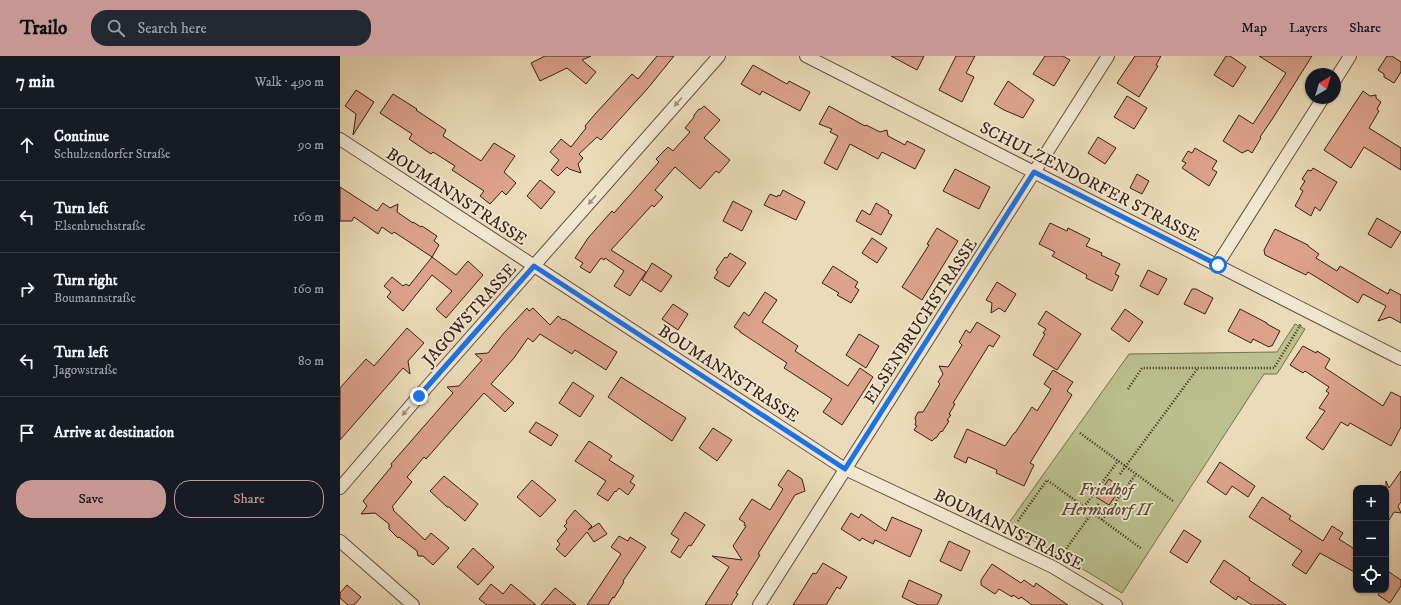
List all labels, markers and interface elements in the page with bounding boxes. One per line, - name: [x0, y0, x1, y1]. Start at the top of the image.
- search box: [91, 10, 371, 46]
- text: Trailo: [20, 17, 67, 40]
- icon: search: [105, 17, 127, 39]
- text: Search here: [137, 19, 207, 38]
- text: Map: [1241, 19, 1267, 37]
- text: Layers: [1289, 19, 1327, 37]
- text: Share: [1349, 19, 1381, 37]
- north arrow: [1305, 68, 1341, 104]
- text: 7 min: [16, 71, 55, 93]
- text: Walk · 490 m: [255, 74, 324, 90]
- one-way arrow: [674, 97, 683, 108]
- street label: SCHULZENDORFER STRASSE: [976, 117, 1203, 247]
- text: Continue: [54, 127, 109, 146]
- icon: ahead: [16, 134, 38, 156]
- text: 90 m: [298, 137, 324, 153]
- street label: BOUMANNSTRASSE: [382, 143, 531, 251]
- text: Schulzendorfer Straße: [54, 146, 170, 162]
- one-way arrow: [588, 195, 597, 205]
- text: Turn left: [54, 199, 108, 218]
- icon: left: [16, 206, 38, 228]
- text: 160 m: [293, 209, 324, 225]
- text: Elsenbruchstraße: [54, 218, 145, 234]
- street label: ELSENBRUCHSTRASSE: [859, 235, 983, 409]
- route start: [1209, 256, 1227, 274]
- street label: JAGOWSTRASSE: [417, 259, 522, 372]
- text: Turn right: [54, 271, 117, 290]
- icon: right: [16, 278, 38, 300]
- text: 160 m: [293, 281, 324, 297]
- text: Boumannstraße: [54, 290, 136, 306]
- street label: BOUMANNSTRASSE: [654, 320, 803, 428]
- text: Turn left: [54, 343, 108, 362]
- icon: left: [16, 350, 38, 372]
- text: 80 m: [298, 353, 324, 369]
- text: Jagowstraße: [54, 362, 118, 378]
- route end: [410, 387, 428, 405]
- one-way arrow: [401, 406, 411, 416]
- icon: arrive: [16, 422, 38, 444]
- text: Arrive at destination: [54, 423, 174, 442]
- park label: Friedhof Hermsdorf II: [1061, 479, 1153, 521]
- button: Save: [16, 480, 166, 518]
- button: Share: [174, 480, 324, 518]
- street label: BOUMANNSTRASSE: [930, 484, 1087, 576]
- map controls: [1353, 485, 1389, 593]
- button: +: [1353, 485, 1389, 521]
- button: −: [1353, 521, 1389, 557]
- button: locate: [1353, 557, 1389, 593]

